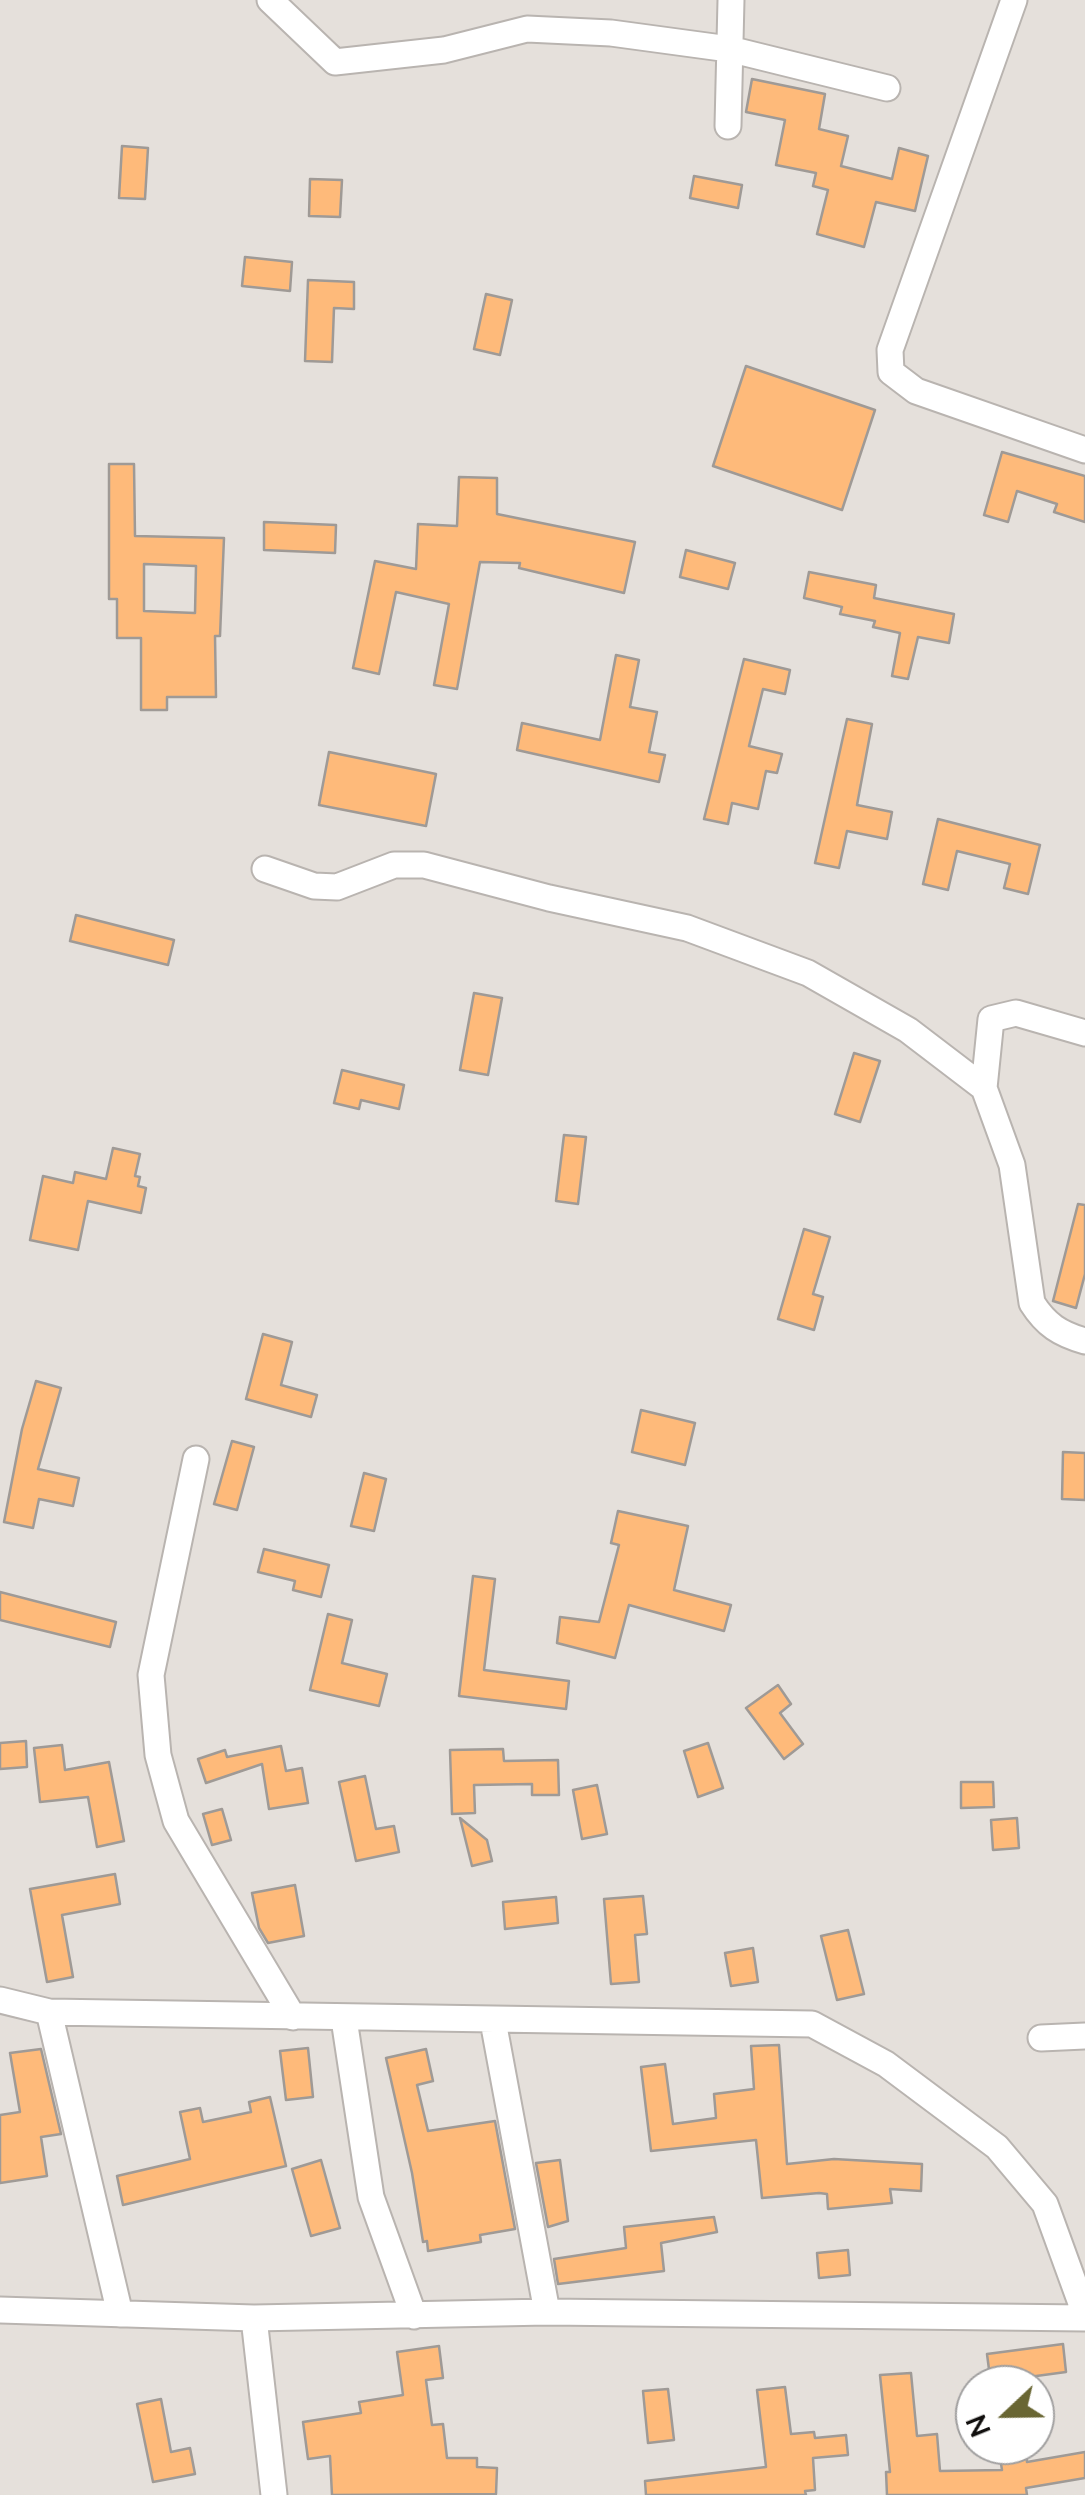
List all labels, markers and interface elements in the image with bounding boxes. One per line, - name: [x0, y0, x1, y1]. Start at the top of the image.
- north arrow: [955, 2365, 1055, 2465]
- text: N: [958, 2409, 1001, 2442]

